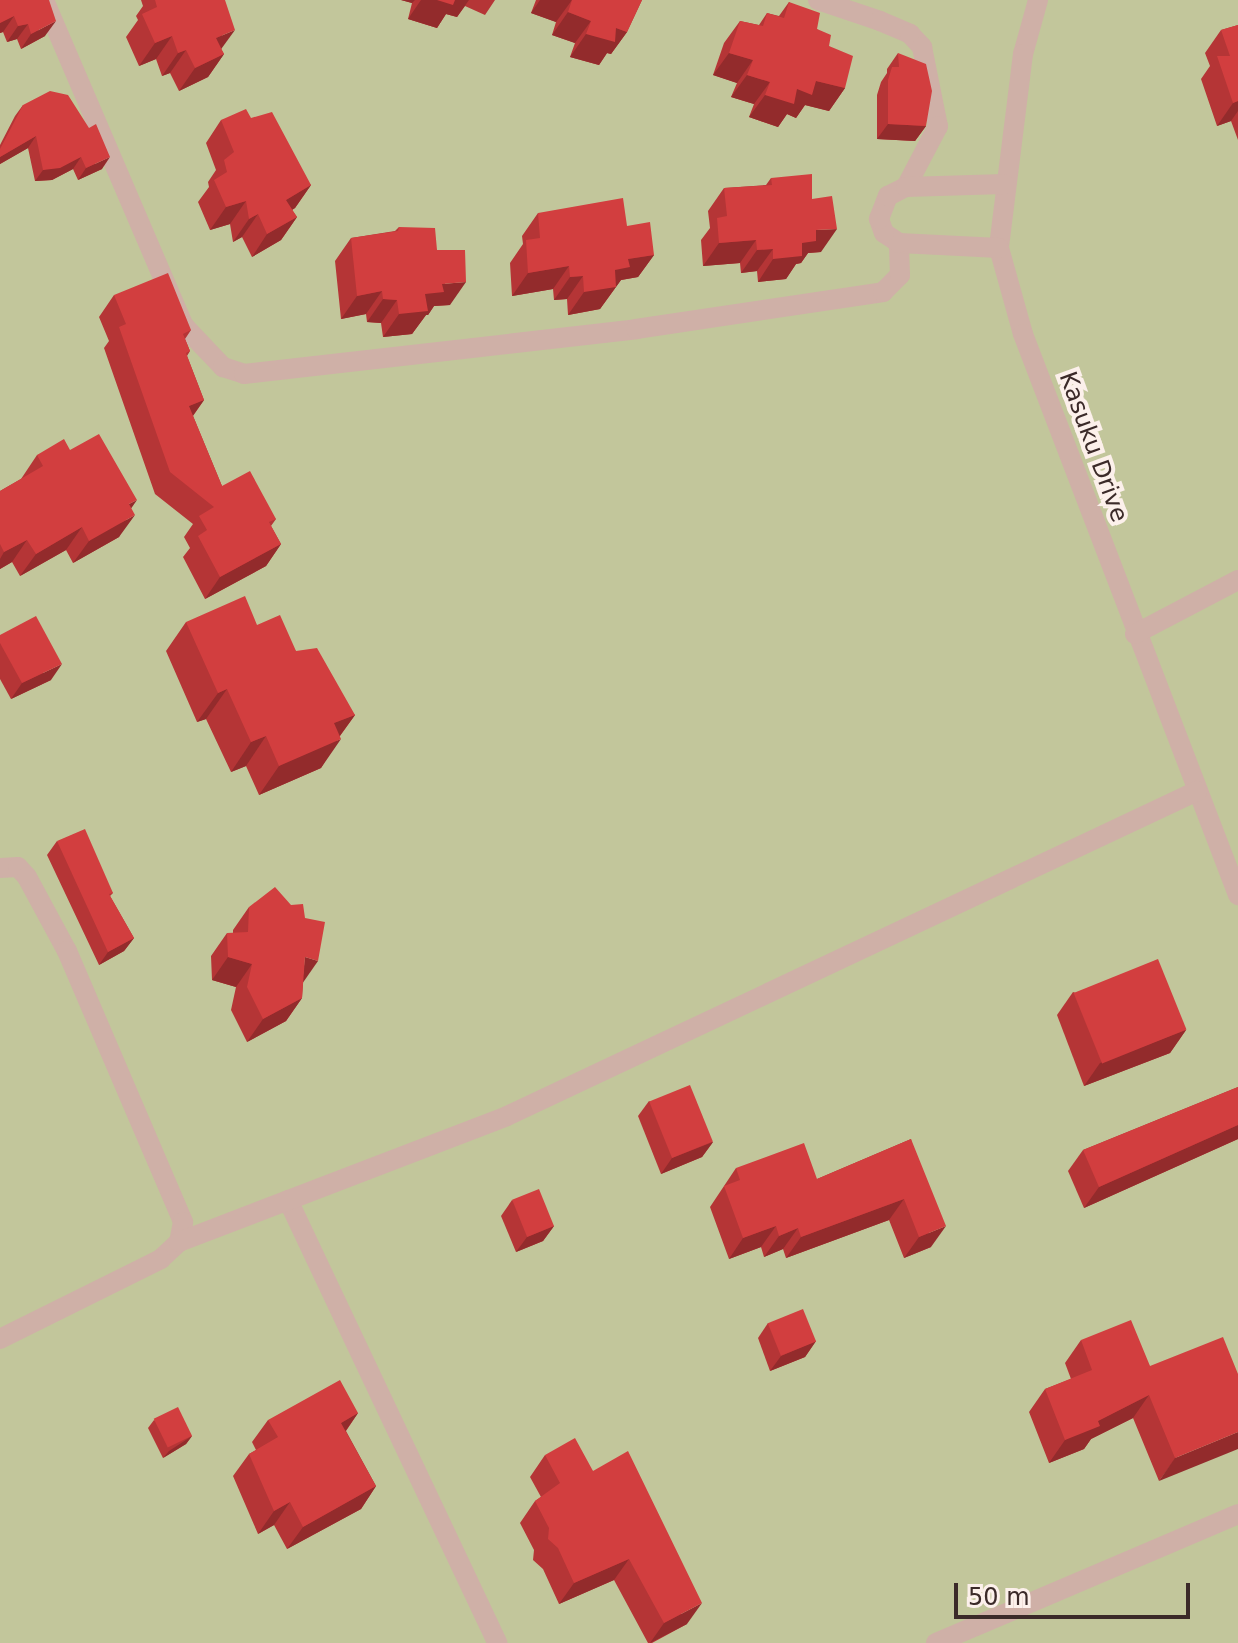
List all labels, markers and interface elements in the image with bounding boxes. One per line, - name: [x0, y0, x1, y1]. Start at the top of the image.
- street label: Kasuku Drive: [1052, 368, 1134, 526]
- scale bar: [958, 1567, 1194, 1617]
- text: 50 m: [968, 1583, 1030, 1611]

